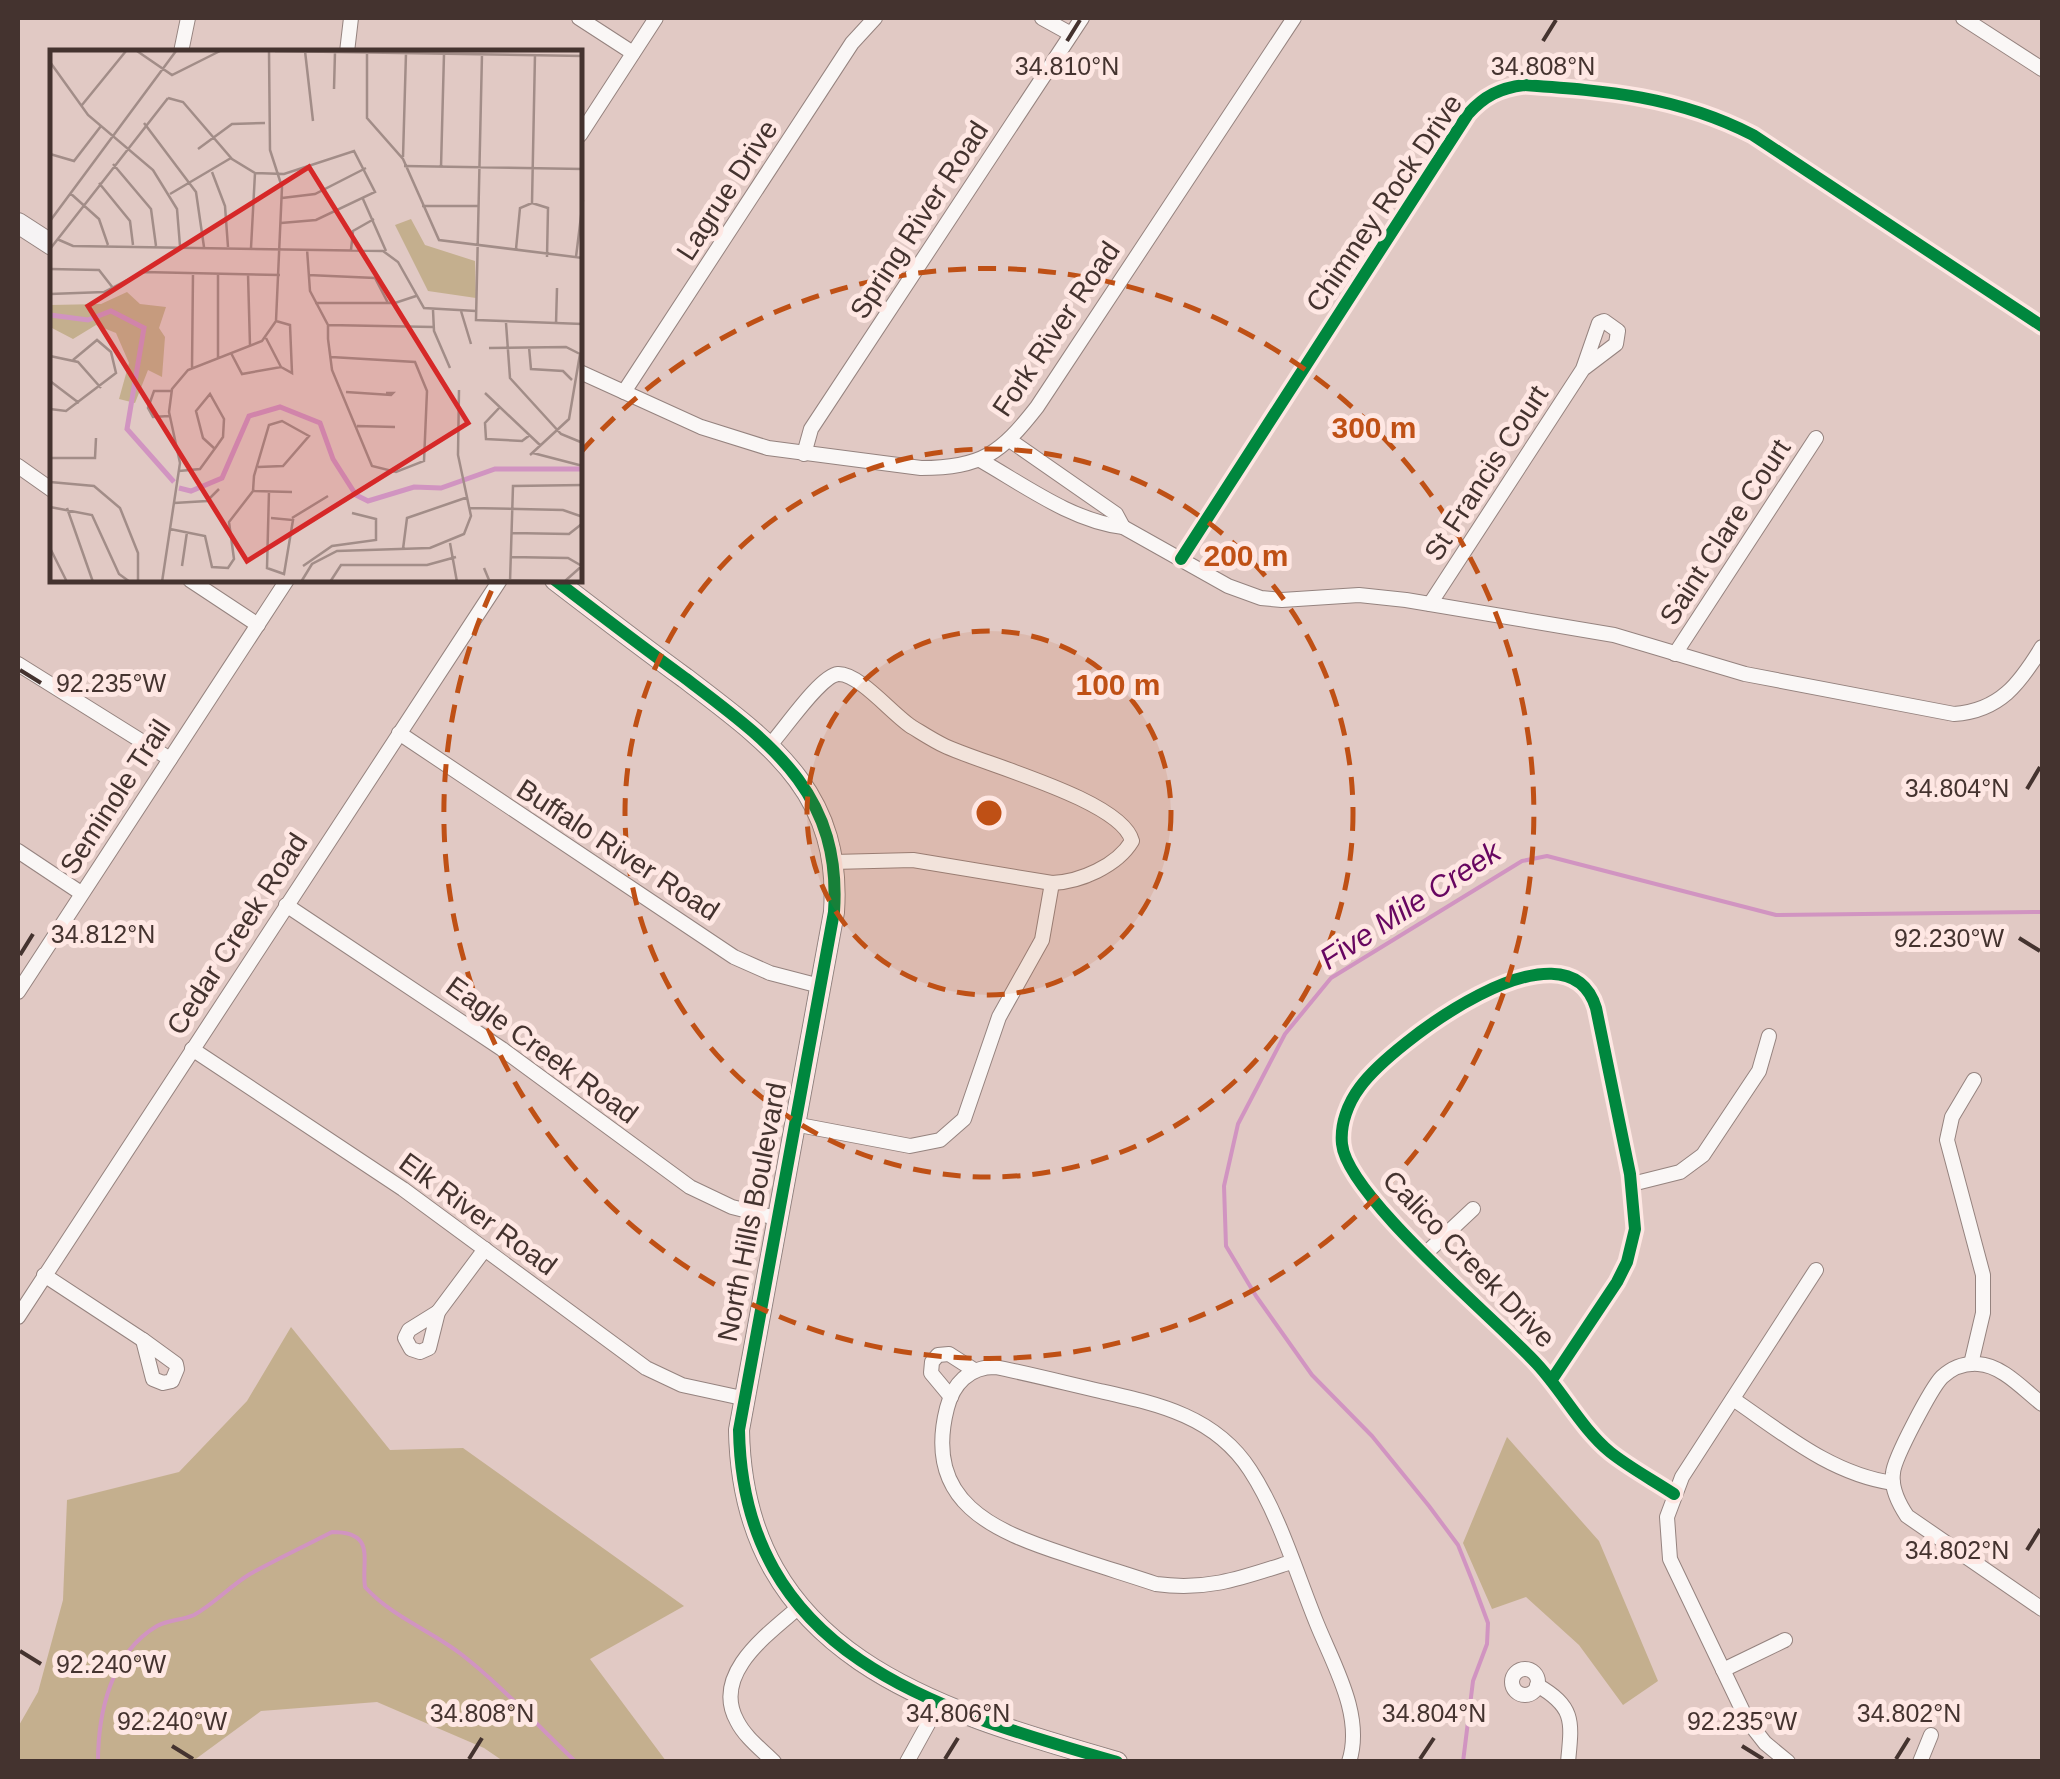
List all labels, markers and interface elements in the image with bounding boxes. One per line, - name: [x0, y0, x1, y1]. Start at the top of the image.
- inset map: [50, 50, 582, 582]
- text: 34.810°N: [1015, 52, 1119, 80]
- text: 34.808°N: [1491, 52, 1595, 80]
- street label: Chimney Rock Drive: [1300, 89, 1468, 317]
- street label: Lagrue Drive: [670, 114, 784, 266]
- street label: Spring River Road: [844, 116, 994, 324]
- street label: Fork River Road: [986, 236, 1126, 422]
- street label: St Francis Court: [1418, 380, 1554, 566]
- text: 300 m: [1331, 411, 1417, 444]
- street label: Saint Clare Court: [1654, 433, 1797, 631]
- text: 200 m: [1203, 539, 1289, 572]
- text: 100 m: [1075, 668, 1161, 701]
- text: 92.235°W: [56, 669, 166, 697]
- street label: Seminole Trail: [54, 714, 176, 880]
- street label: Buffalo River Road: [511, 773, 725, 927]
- text: 34.804°N: [1905, 774, 2009, 802]
- centre of rings: [971, 795, 1007, 831]
- street label: Cedar Creek Road: [160, 828, 314, 1040]
- water label: Five Mile Creek: [1314, 833, 1508, 976]
- text: 34.812°N: [51, 920, 155, 948]
- text: 92.230°W: [1894, 924, 2004, 952]
- street label: Eagle Creek Road: [440, 970, 644, 1130]
- street label: North Hills Boulevard: [712, 1080, 792, 1344]
- street label: Elk River Road: [393, 1147, 563, 1281]
- street label: Calico Creek Drive: [1377, 1164, 1561, 1354]
- text: 34.802°N: [1905, 1536, 2009, 1564]
- text: 92.240°W: [56, 1650, 166, 1678]
- text: 34.808°N: [430, 1699, 534, 1727]
- text: 34.806°N: [906, 1699, 1010, 1727]
- text: 34.804°N: [1382, 1699, 1486, 1727]
- text: 34.802°N: [1857, 1699, 1961, 1727]
- text: 92.240°W: [117, 1707, 227, 1735]
- text: 92.235°W: [1687, 1707, 1797, 1735]

